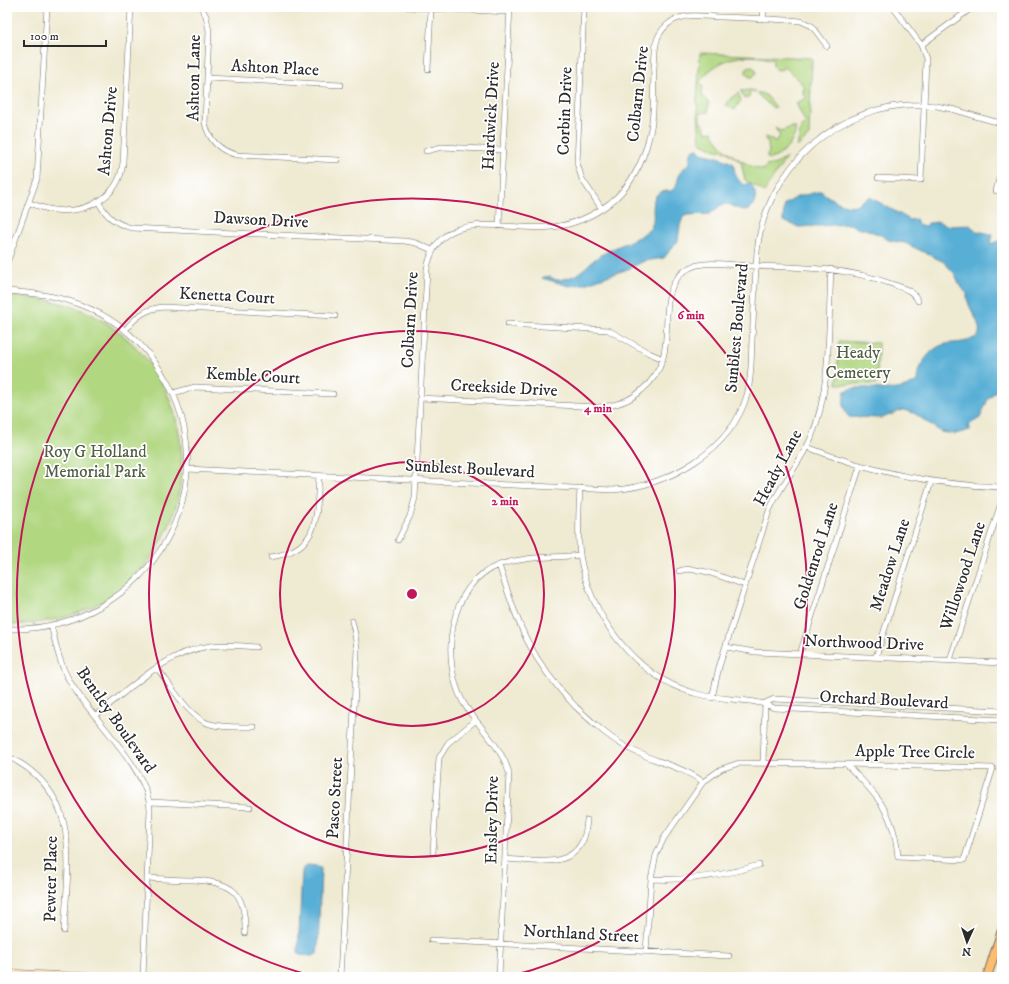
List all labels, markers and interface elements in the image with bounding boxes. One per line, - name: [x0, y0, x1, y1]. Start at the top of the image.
- scale bar: [24, 22, 106, 48]
- text: 100 m: [30, 29, 59, 44]
- street label: Ashton Lane: [182, 34, 206, 122]
- street label: Colbarn Drive: [622, 45, 654, 143]
- street label: Ashton Place: [230, 55, 320, 81]
- street label: Hardwick Drive: [477, 61, 505, 171]
- street label: Corbin Drive: [552, 66, 578, 156]
- street label: Ashton Drive: [93, 86, 123, 176]
- street label: Dawson Drive: [213, 207, 309, 233]
- street label: Sunblest Boulevard: [720, 262, 754, 393]
- street label: Colbarn Drive: [396, 271, 424, 369]
- street label: Kenetta Court: [178, 283, 276, 310]
- text: 6 min: [677, 308, 705, 323]
- park label: Heady Cemetery: [826, 342, 891, 384]
- street label: Kemble Court: [205, 363, 301, 389]
- street label: Creekside Drive: [450, 374, 558, 402]
- text: 4 min: [583, 401, 613, 416]
- street label: Heady Lane: [749, 426, 807, 510]
- park label: Roy G Holland Memorial Park: [43, 441, 147, 483]
- street label: Sunblest Boulevard: [405, 455, 536, 483]
- text: 2 min: [492, 494, 519, 509]
- street label: Goldenrod Lane: [788, 500, 844, 612]
- street label: Meadow Lane: [865, 516, 915, 614]
- street label: Willowood Lane: [935, 519, 991, 634]
- centre of rings: [405, 587, 419, 601]
- street label: Northwood Drive: [804, 630, 924, 656]
- street label: Bentley Boulevard: [71, 663, 161, 778]
- street label: Orchard Boulevard: [819, 686, 949, 714]
- street label: Apple Tree Circle: [855, 740, 975, 764]
- street label: Pasco Street: [322, 756, 348, 840]
- street label: Ensley Drive: [480, 776, 504, 864]
- street label: Pewter Place: [39, 836, 63, 922]
- street label: Northland Street: [523, 920, 640, 948]
- north arrow: [947, 922, 987, 962]
- text: N: [962, 944, 971, 958]

